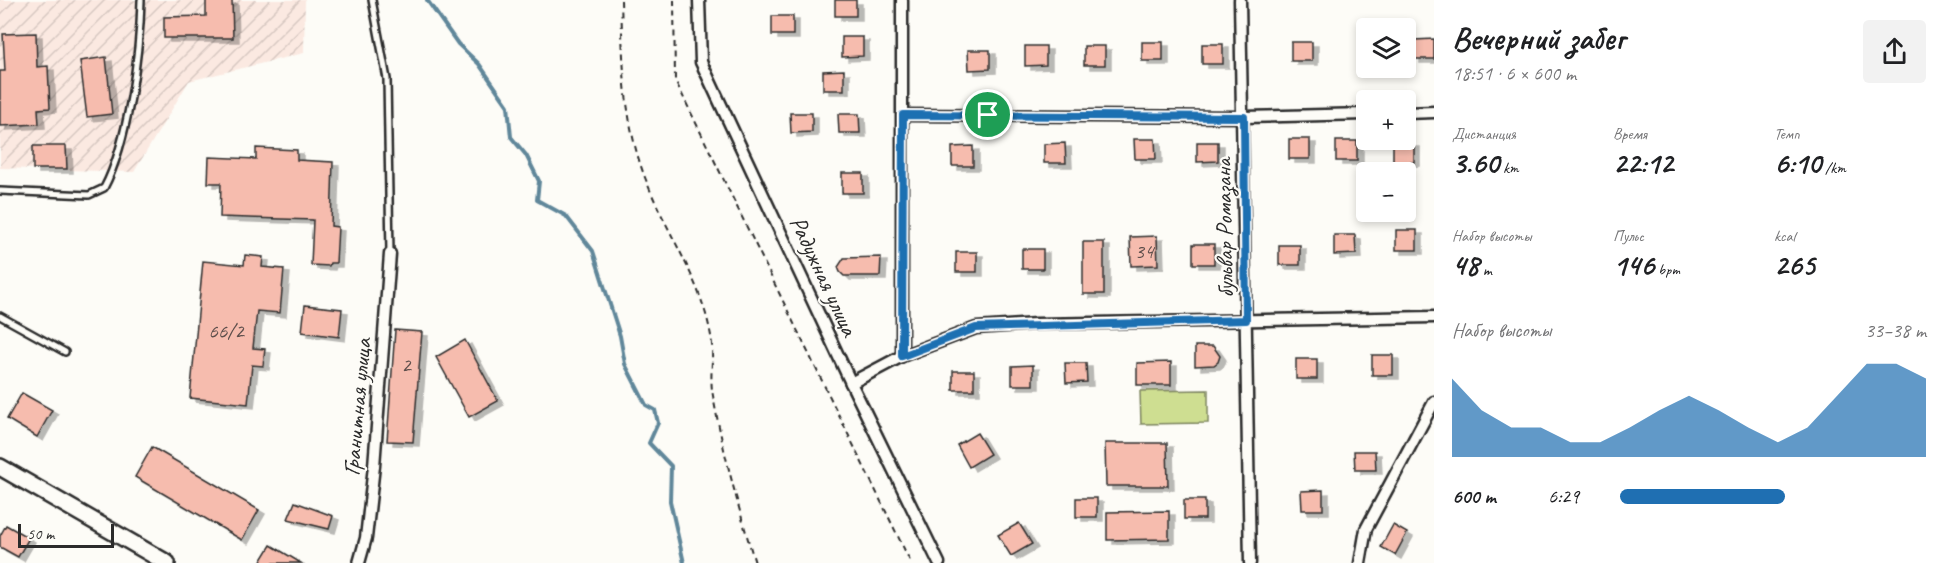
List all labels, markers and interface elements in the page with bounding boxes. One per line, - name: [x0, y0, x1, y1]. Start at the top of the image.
- text: Вечерний забег: [1452, 17, 1625, 59]
- map controls: [1356, 18, 1416, 222]
- button: layers: [1356, 18, 1416, 78]
- button: share: [1863, 20, 1926, 83]
- text: 18:51 · 6 × 600 m: [1452, 61, 1576, 86]
- pin: [962, 89, 1013, 140]
- button: +: [1356, 90, 1416, 150]
- icon: arrive: [971, 98, 1004, 131]
- text: Дистанция: [1452, 124, 1516, 144]
- text: Время: [1613, 124, 1647, 144]
- text: Темп: [1774, 124, 1800, 144]
- text: 3.60: [1452, 144, 1499, 182]
- text: 22:12: [1613, 144, 1673, 182]
- text: 6:10: [1774, 144, 1821, 182]
- street label: бульвар Ромазана: [1208, 156, 1241, 298]
- text: km: [1499, 158, 1519, 178]
- text: /km: [1821, 158, 1846, 178]
- button: −: [1356, 162, 1416, 222]
- street label: Радужная улица: [783, 211, 865, 342]
- text: Набор высоты: [1452, 226, 1531, 246]
- text: Пульс: [1613, 226, 1644, 246]
- text: kcal: [1774, 226, 1795, 246]
- house number: 34: [1135, 238, 1156, 264]
- text: 48: [1452, 246, 1479, 284]
- text: 146: [1613, 246, 1654, 284]
- text: 265: [1774, 246, 1815, 284]
- text: m: [1479, 260, 1492, 280]
- text: bpm: [1654, 260, 1680, 280]
- house number: 66/2: [208, 318, 245, 344]
- text: Набор высоты: [1452, 318, 1551, 343]
- text: 33–38 m: [1865, 318, 1926, 343]
- street label: Гранитная улица: [336, 336, 378, 477]
- house number: 2: [401, 352, 412, 378]
- text: 600 m: [1452, 484, 1496, 509]
- text: 6:29: [1548, 484, 1579, 509]
- scale bar: [18, 521, 114, 548]
- text: 50 m: [27, 524, 54, 544]

